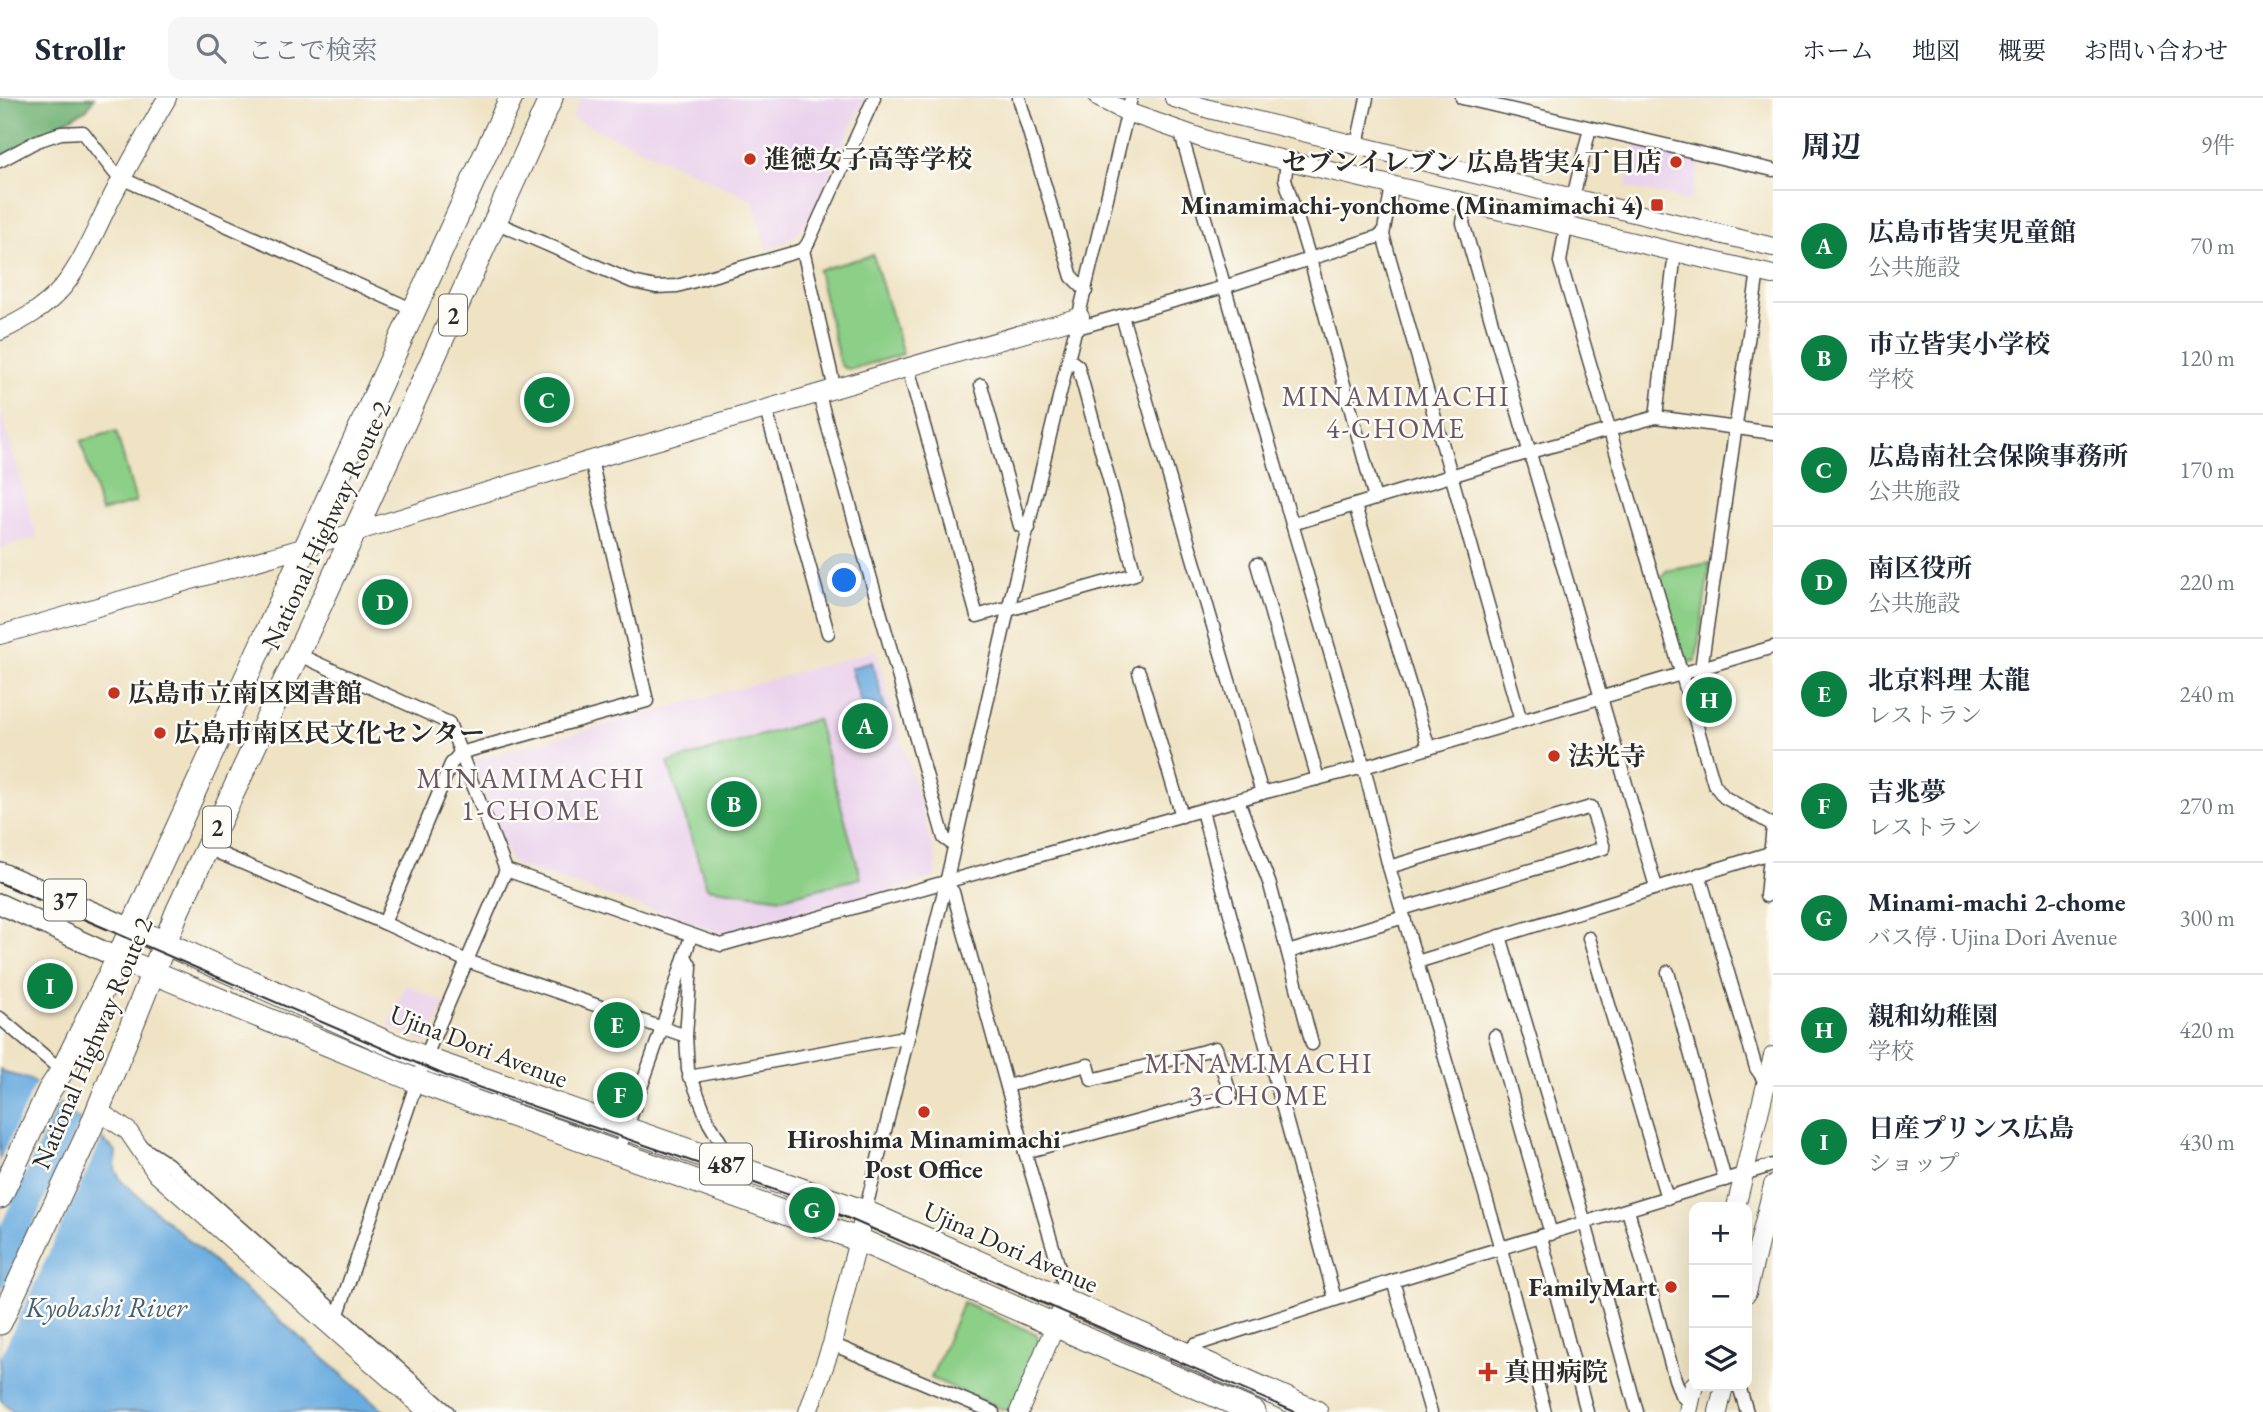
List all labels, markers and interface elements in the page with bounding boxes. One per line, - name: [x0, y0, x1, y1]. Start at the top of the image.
- search box: [168, 17, 658, 80]
- text: Strollr: [35, 27, 126, 70]
- icon: search: [192, 29, 230, 67]
- text: ここで検索: [248, 33, 378, 67]
- text: ホーム: [1802, 35, 1874, 66]
- text: 地図: [1912, 35, 1960, 66]
- text: 概要: [1998, 35, 2046, 66]
- text: お問い合わせ: [2084, 35, 2228, 66]
- text: 周辺: [1801, 127, 1861, 166]
- text: 9件: [2201, 130, 2235, 160]
- place label: 進徳女子高等学校: [764, 142, 972, 176]
- place label: セブンイレブン 広島皆実4丁目店: [1281, 145, 1662, 179]
- marker: 進徳女子高等学校: [742, 151, 758, 167]
- marker: セブンイレブン 広島皆実4丁目店: [1668, 154, 1684, 170]
- place label: Minamimachi-yonchome (Minamimachi 4): [1180, 188, 1643, 222]
- marker: Minamimachi-yonchome (Minamimachi 4): [1649, 197, 1665, 213]
- text: 広島市皆実児童館: [1868, 215, 2076, 249]
- text: A: [1816, 231, 1832, 261]
- text: 70 m: [2190, 231, 2235, 261]
- text: 公共施設: [1868, 252, 1960, 282]
- road number: 2: [439, 294, 467, 336]
- text: 市立皆実小学校: [1868, 327, 2050, 361]
- text: B: [1817, 343, 1831, 373]
- text: 120 m: [2179, 343, 2235, 373]
- text: 学校: [1868, 364, 1914, 394]
- pin: C: [524, 374, 570, 426]
- district label: MINAMIMACHI 4-CHOME: [1282, 378, 1510, 446]
- street label: National Highway Route 2: [253, 395, 399, 655]
- text: 広島南社会保険事務所: [1868, 439, 2128, 473]
- text: C: [1816, 455, 1832, 485]
- text: 170 m: [2179, 455, 2235, 485]
- text: 公共施設: [1868, 476, 1960, 506]
- text: 南区役所: [1868, 551, 1972, 585]
- your location: [827, 563, 861, 597]
- text: D: [1815, 567, 1833, 597]
- text: 220 m: [2179, 567, 2235, 597]
- pin: D: [362, 576, 408, 628]
- text: 公共施設: [1868, 588, 1960, 618]
- text: 北京料理 太龍: [1868, 663, 2030, 697]
- pin: H: [1686, 674, 1732, 726]
- place label: 広島市立南区図書館: [128, 676, 362, 710]
- text: E: [1817, 679, 1831, 709]
- text: 240 m: [2179, 679, 2235, 709]
- marker: 広島市立南区図書館: [106, 685, 122, 701]
- pin: A: [842, 700, 888, 752]
- text: レストラン: [1868, 700, 1982, 730]
- place label: 広島市南区民文化センター: [174, 716, 485, 750]
- marker: 広島市南区民文化センター: [152, 725, 168, 741]
- place label: 法光寺: [1568, 739, 1646, 773]
- marker: 法光寺: [1546, 748, 1562, 764]
- district label: MINAMIMACHI 1-CHOME: [417, 760, 645, 828]
- text: 吉兆夢: [1868, 775, 1946, 809]
- pin: B: [711, 778, 757, 830]
- text: F: [1818, 791, 1830, 821]
- text: 270 m: [2179, 791, 2235, 821]
- road number: 2: [203, 806, 231, 848]
- text: レストラン: [1868, 812, 1982, 842]
- road number: 37: [44, 880, 86, 920]
- text: Minami-machi 2-chome: [1868, 885, 2126, 919]
- text: G: [1816, 903, 1832, 933]
- text: 300 m: [2179, 903, 2235, 933]
- street label: National Highway Route 2: [23, 911, 161, 1174]
- text: バス停 · Ujina Dori Avenue: [1868, 922, 2117, 952]
- pin: I: [27, 960, 73, 1012]
- street label: Ujina Dori Avenue: [385, 996, 573, 1096]
- pin: E: [594, 999, 640, 1051]
- text: 親和幼稚園: [1868, 999, 1998, 1033]
- text: H: [1815, 1015, 1833, 1045]
- text: 420 m: [2179, 1015, 2235, 1045]
- text: 学校: [1868, 1036, 1914, 1066]
- district label: MINAMIMACHI 3-CHOME: [1145, 1045, 1373, 1113]
- pin: F: [597, 1069, 643, 1121]
- marker: Hiroshima Minamimachi Post Office: [916, 1104, 932, 1120]
- text: 日産プリンス広島: [1868, 1111, 2074, 1145]
- place label: Hiroshima Minamimachi Post Office: [787, 1122, 1061, 1186]
- text: I: [1820, 1127, 1828, 1157]
- text: 430 m: [2179, 1127, 2235, 1157]
- road number: 487: [700, 1144, 752, 1184]
- text: ショップ: [1868, 1148, 1960, 1178]
- pin: G: [789, 1184, 835, 1236]
- street label: Ujina Dori Avenue: [918, 1193, 1104, 1301]
- map controls: [1689, 1202, 1752, 1391]
- button: +: [1689, 1202, 1752, 1265]
- button: −: [1689, 1265, 1752, 1328]
- place label: FamilyMart: [1529, 1270, 1657, 1304]
- marker: FamilyMart: [1663, 1279, 1679, 1295]
- water label: Kyobashi River: [24, 1289, 188, 1325]
- button: layers: [1689, 1328, 1752, 1391]
- place label: 真田病院: [1504, 1355, 1608, 1389]
- marker: 真田病院: [1478, 1362, 1498, 1382]

